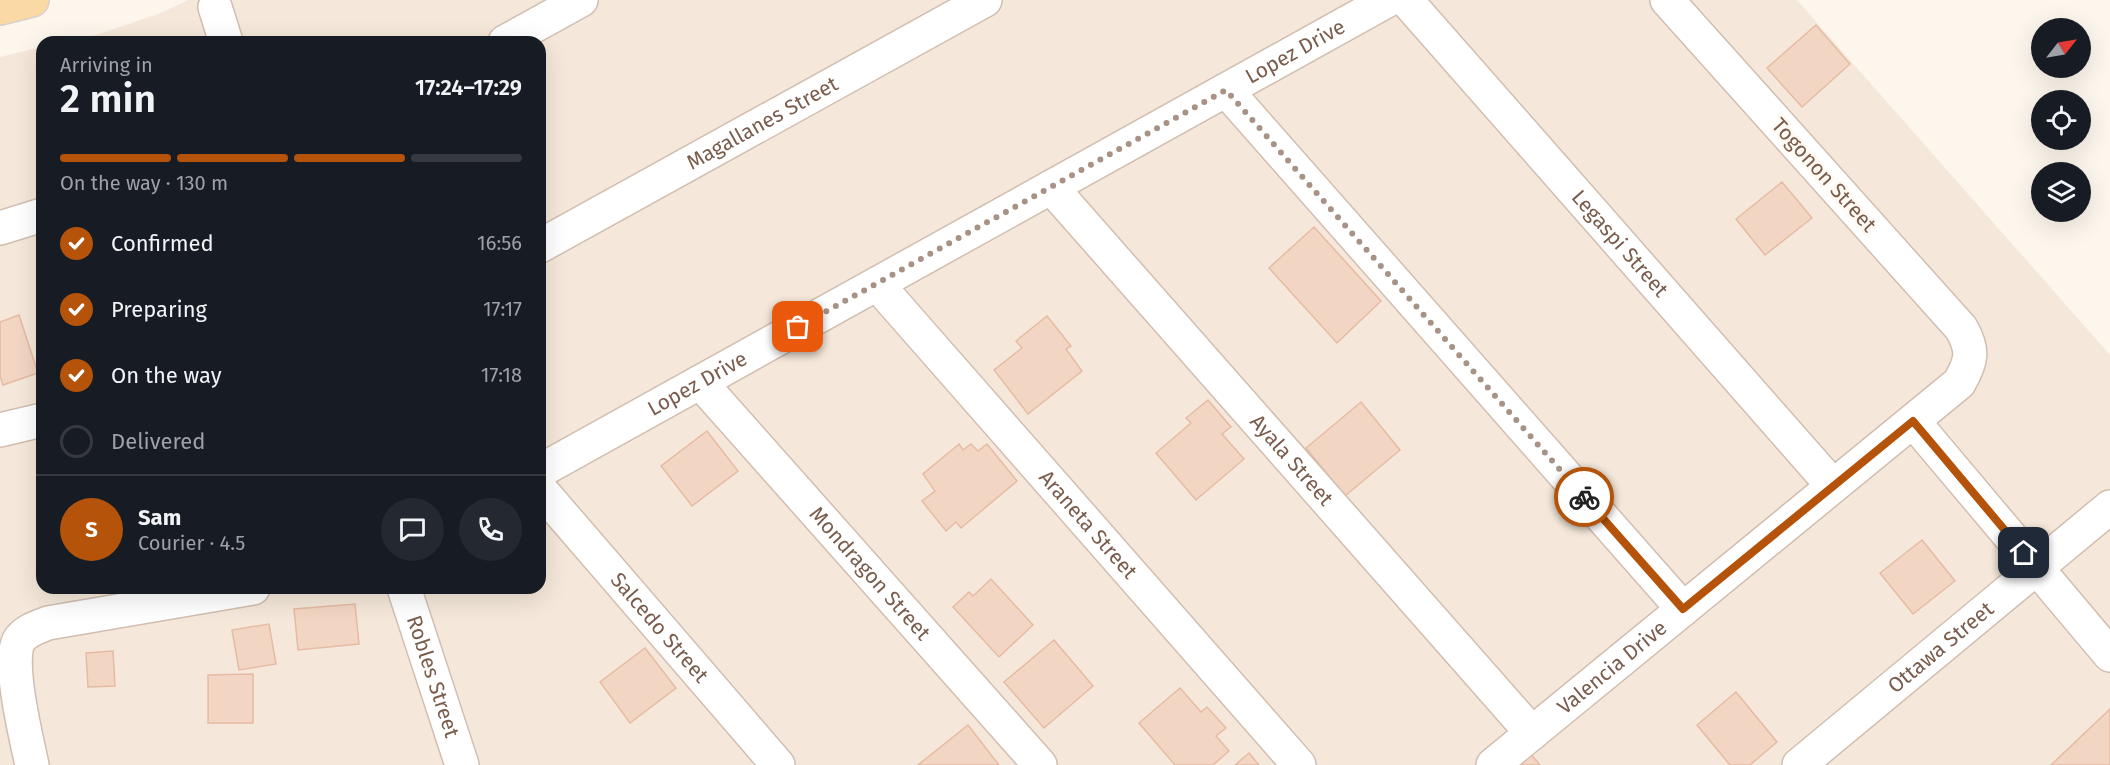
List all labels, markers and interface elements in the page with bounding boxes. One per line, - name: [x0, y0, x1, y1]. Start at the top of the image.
- street label: Lopez Drive: [1241, 13, 1350, 90]
- north arrow: [2031, 18, 2091, 78]
- map controls: [2031, 18, 2091, 222]
- text: Arriving in: [60, 53, 153, 77]
- street label: Magallanes Street: [682, 71, 843, 175]
- text: 17:24–17:29: [415, 74, 522, 101]
- text: 2 min: [60, 76, 156, 122]
- button: locate: [2031, 90, 2091, 150]
- street label: Togonon Street: [1766, 113, 1882, 238]
- button: layers: [2031, 162, 2091, 222]
- text: On the way · 130 m: [60, 171, 228, 195]
- street label: Legaspi Street: [1566, 184, 1674, 303]
- icon: check: [60, 227, 93, 260]
- text: Confirmed: [111, 230, 214, 257]
- text: 16:56: [477, 231, 522, 255]
- icon: check: [60, 293, 93, 326]
- text: Preparing: [111, 296, 207, 323]
- text: 17:17: [483, 297, 522, 321]
- pin: [772, 301, 823, 352]
- icon: bag: [781, 310, 814, 343]
- street label: Lopez Drive: [643, 346, 752, 422]
- icon: check: [60, 359, 93, 392]
- text: On the way: [111, 362, 222, 389]
- text: 17:18: [481, 363, 522, 387]
- street label: Ayala Street: [1244, 409, 1339, 512]
- text: Delivered: [111, 428, 206, 455]
- street label: Araneta Street: [1033, 465, 1143, 585]
- courier: [1554, 467, 1614, 527]
- icon: bike: [1568, 481, 1601, 514]
- button: chat: [381, 498, 444, 561]
- button: phone: [459, 498, 522, 561]
- street label: Mondragon Street: [804, 501, 936, 646]
- text: Sam: [138, 504, 181, 531]
- text: S: [85, 516, 98, 543]
- pin: [1998, 527, 2049, 578]
- text: Courier · 4.5: [138, 531, 245, 555]
- icon: home: [2007, 536, 2040, 569]
- street label: Salcedo Street: [605, 567, 714, 688]
- street label: Ottawa Street: [1882, 596, 1999, 699]
- street label: Robles Street: [401, 612, 465, 741]
- street label: Valencia Drive: [1552, 615, 1672, 720]

